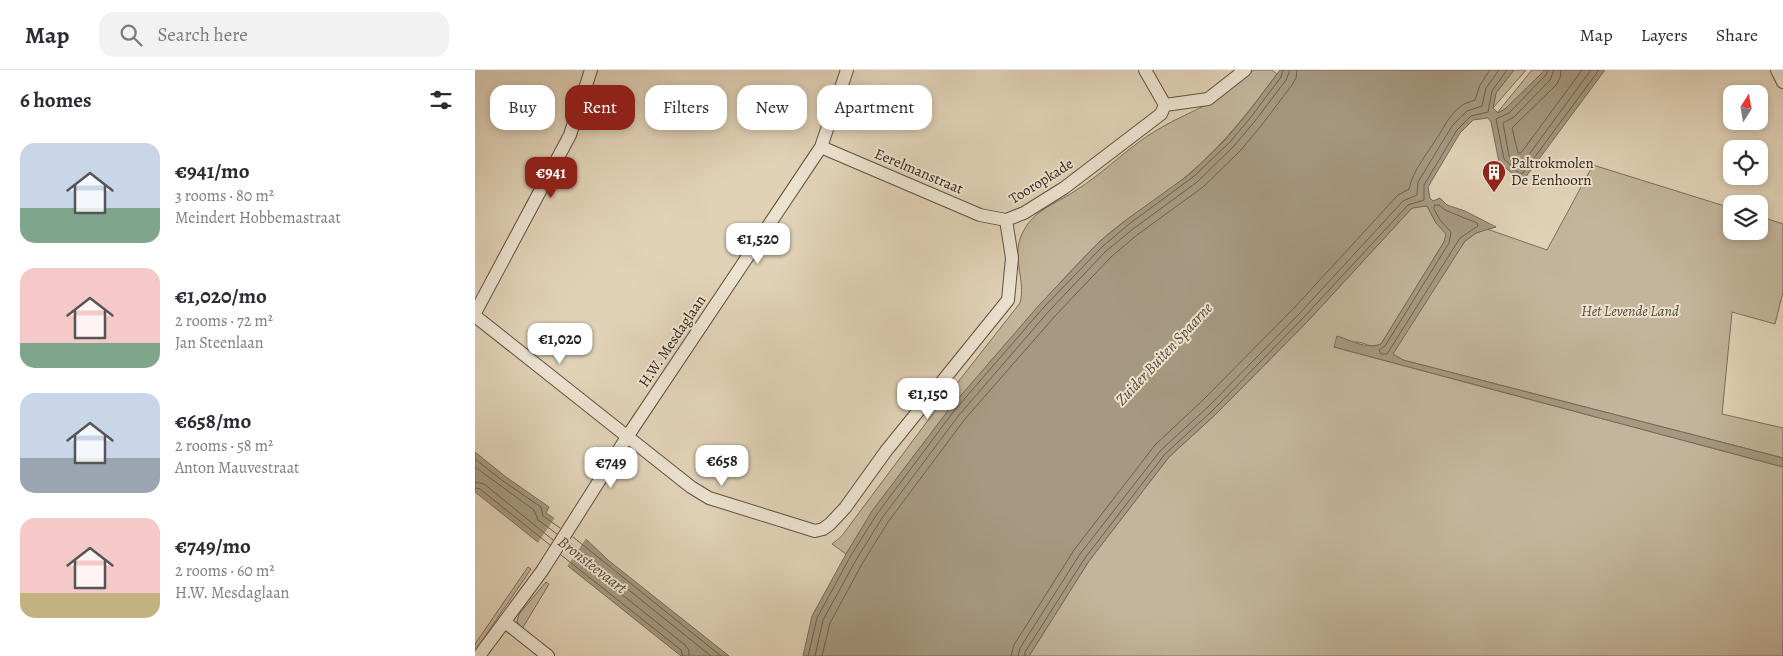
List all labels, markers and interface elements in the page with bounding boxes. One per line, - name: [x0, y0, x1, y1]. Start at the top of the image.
- search box: [99, 12, 449, 57]
- text: Map: [25, 19, 69, 51]
- icon: search: [117, 21, 145, 49]
- text: Search here: [157, 22, 248, 48]
- text: Map: [1580, 23, 1613, 47]
- text: Layers: [1641, 23, 1688, 47]
- text: Share: [1716, 23, 1758, 47]
- chip: Buy: [490, 85, 555, 130]
- chip: Rent: [565, 85, 635, 130]
- chip: Filters: [645, 85, 727, 130]
- chip: New: [737, 85, 807, 130]
- chip: Apartment: [817, 85, 932, 130]
- north arrow: [1723, 85, 1767, 130]
- map controls: [1723, 85, 1768, 240]
- text: 6 homes: [20, 86, 92, 114]
- icon: filters: [427, 86, 455, 114]
- button: locate: [1723, 140, 1768, 185]
- street label: Eerelmanstraat: [872, 143, 966, 199]
- street label: Tooropkade: [1005, 153, 1077, 209]
- place label: Paltrokmolen De Eenhoorn: [1511, 153, 1594, 190]
- pin: €941: [521, 156, 581, 199]
- text: €941/mo: [175, 157, 250, 185]
- building icon: Paltrokmolen De Eenhoorn: [1481, 159, 1507, 193]
- text: €941: [536, 162, 566, 184]
- icon: home: [60, 163, 120, 223]
- text: 3 rooms · 80 m²: [175, 185, 274, 207]
- button: layers: [1723, 195, 1768, 240]
- text: Meindert Hobbemastraat: [175, 207, 341, 229]
- pin: €1,520: [717, 222, 799, 265]
- text: €1,520: [737, 228, 779, 250]
- text: €1,020/mo: [175, 282, 267, 310]
- icon: home: [60, 288, 120, 348]
- street label: H.W. Mesdaglaan: [634, 291, 710, 391]
- water label: Zuider Buiten Spaarne: [1110, 298, 1218, 410]
- park label: Het Levende Land: [1581, 301, 1679, 321]
- text: 2 rooms · 72 m²: [175, 310, 273, 332]
- pin: €1,020: [519, 322, 601, 365]
- text: €1,020: [538, 328, 582, 350]
- text: Jan Steenlaan: [175, 332, 264, 354]
- pin: €1,150: [887, 378, 969, 420]
- text: €1,150: [908, 383, 948, 405]
- text: €658/mo: [175, 407, 251, 435]
- icon: home: [60, 413, 120, 473]
- text: 2 rooms · 58 m²: [175, 435, 273, 457]
- pin: €658: [692, 444, 752, 487]
- pin: €749: [581, 446, 641, 489]
- text: €658: [706, 450, 738, 472]
- text: €749: [596, 452, 626, 474]
- text: Anton Mauvestraat: [175, 457, 299, 479]
- water label: Bronsteevaart: [553, 531, 632, 600]
- text: €749/mo: [175, 532, 251, 560]
- icon: home: [60, 538, 120, 598]
- text: 2 rooms · 60 m²: [175, 560, 275, 582]
- text: H.W. Mesdaglaan: [175, 582, 289, 604]

